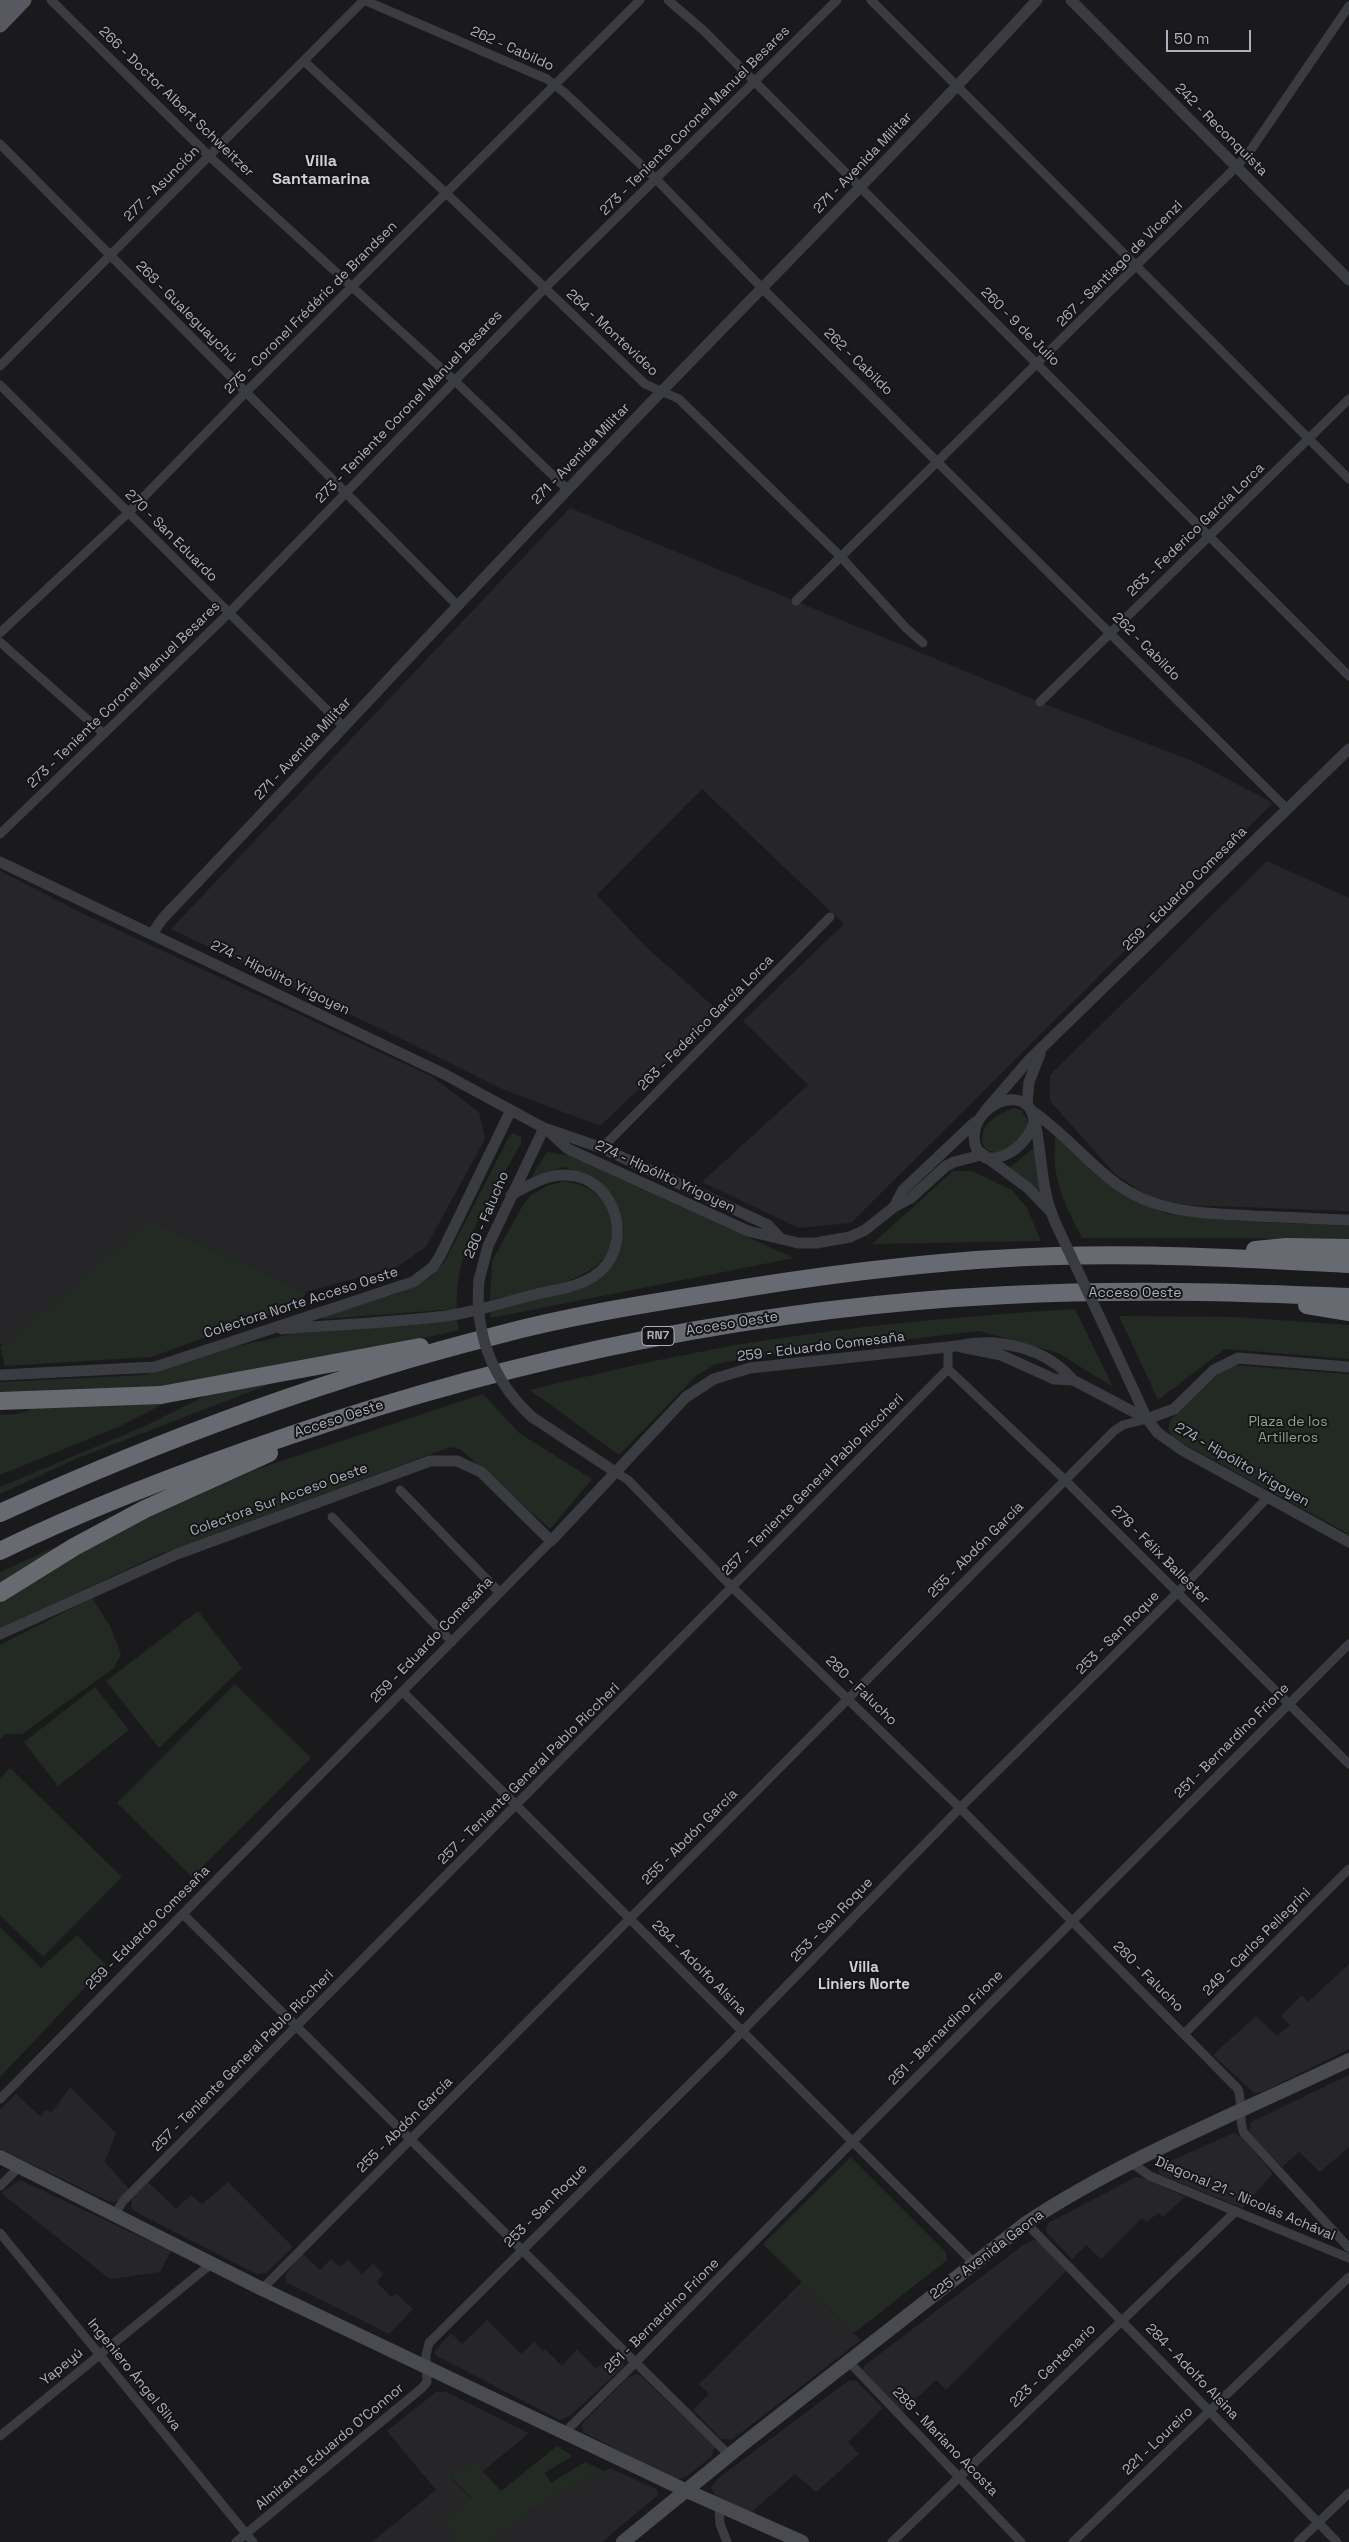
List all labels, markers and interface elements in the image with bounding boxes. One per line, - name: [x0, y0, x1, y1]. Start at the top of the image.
- scale bar: [1169, 20, 1254, 52]
- street label: 266 - Doctor Albert Schweitzer: [95, 23, 257, 181]
- street label: 262 - Cabildo: [468, 23, 556, 75]
- street label: 273 - Teniente Coronel Manuel Besares: [597, 23, 793, 219]
- text: 50 m: [1174, 29, 1209, 48]
- street label: 242 - Reconquista: [1171, 80, 1271, 180]
- street label: 271 - Avenida Militar: [810, 109, 916, 217]
- street label: 277 - Asunción: [121, 143, 203, 225]
- district label: Villa Santamarina: [272, 152, 370, 190]
- street label: 267 - Santiago de Vicenzi: [1054, 198, 1186, 330]
- street label: 275 - Coronel Frédéric de Brandsen: [221, 218, 401, 398]
- street label: 268 - Gualeguaychú: [132, 258, 240, 366]
- street label: 260 - 9 de Julio: [977, 284, 1063, 370]
- street label: 264 - Montevideo: [563, 286, 661, 380]
- street label: 273 - Teniente Coronel Manuel Besares: [312, 307, 506, 507]
- street label: 262 - Cabildo: [820, 325, 896, 399]
- street label: 271 - Avenida Militar: [528, 400, 634, 508]
- street label: 263 - Federico García Lorca: [1124, 460, 1268, 600]
- street label: 270 - San Eduardo: [121, 486, 221, 586]
- street label: 273 - Teniente Coronel Manuel Besares: [24, 598, 224, 792]
- street label: 262 - Cabildo: [1108, 609, 1184, 685]
- street label: 271 - Avenida Militar: [251, 694, 355, 804]
- street label: 259 - Eduardo Comesaña: [1119, 823, 1251, 955]
- street label: 274 - Hipólito Yrigoyen: [208, 937, 352, 1019]
- street label: 263 - Federico García Lorca: [635, 952, 777, 1094]
- street label: 274 - Hipólito Yrigoyen: [592, 1137, 738, 1217]
- street label: 280 - Falucho: [461, 1169, 513, 1261]
- street label: Colectora Norte Acceso Oeste: [202, 1264, 400, 1342]
- street label: Acceso Oeste: [1089, 1285, 1181, 1301]
- street label: Acceso Oeste: [685, 1308, 779, 1340]
- road number: RN7: [642, 1326, 674, 1345]
- street label: 259 - Eduardo Comesaña: [736, 1328, 906, 1366]
- street label: 257 - Teniente General Pablo Riccheri: [719, 1391, 907, 1579]
- street label: Acceso Oeste: [292, 1397, 386, 1441]
- park label: Plaza de los Artilleros: [1248, 1414, 1328, 1446]
- street label: 274 - Hipólito Yrigoyen: [1172, 1420, 1312, 1510]
- street label: Colectora Sur Acceso Oeste: [188, 1460, 370, 1540]
- street label: 255 - Abdón García: [925, 1499, 1027, 1601]
- street label: 278 - Félix Ballester: [1107, 1502, 1213, 1608]
- street label: 259 - Eduardo Comesaña: [367, 1573, 497, 1707]
- street label: 253 - San Roque: [1073, 1588, 1163, 1678]
- street label: 280 - Falucho: [822, 1653, 900, 1729]
- street label: 257 - Teniente General Pablo Riccheri: [435, 1680, 623, 1868]
- street label: 251 - Bernardino Frione: [1171, 1680, 1293, 1802]
- street label: 255 - Abdón García: [639, 1786, 741, 1888]
- street label: 259 - Eduardo Comesaña: [82, 1862, 214, 1994]
- street label: 253 - San Roque: [787, 1874, 877, 1966]
- street label: 249 - Carlos Pellegrini: [1200, 1885, 1314, 1999]
- street label: 284 - Adolfo Alsina: [648, 1917, 750, 2019]
- street label: 280 - Falucho: [1109, 1938, 1187, 2016]
- district label: Villa Liniers Norte: [818, 1959, 910, 1994]
- street label: 257 - Teniente General Pablo Riccheri: [149, 1967, 337, 2155]
- street label: 251 - Bernardino Frione: [885, 1967, 1007, 2089]
- street label: 255 - Abdón García: [354, 2074, 456, 2176]
- street label: Diagonal 21 - Nicolás Achával: [1152, 2153, 1338, 2245]
- street label: 253 - San Roque: [501, 2161, 591, 2251]
- street label: 225 - Avenida Gaona: [927, 2207, 1047, 2303]
- street label: 251 - Bernardino Frione: [601, 2255, 723, 2377]
- street label: Ingeniero Ángel Silva: [84, 2316, 184, 2434]
- street label: 284 - Adolfo Alsina: [1142, 2320, 1242, 2424]
- street label: 223 - Centenario: [1007, 2321, 1099, 2411]
- street label: Yapeyú: [37, 2345, 87, 2389]
- street label: Almirante Eduardo O'Connor: [252, 2380, 408, 2514]
- street label: 288 - Mariano Acosta: [889, 2384, 1001, 2500]
- street label: 221 - Loureiro: [1119, 2403, 1197, 2479]

